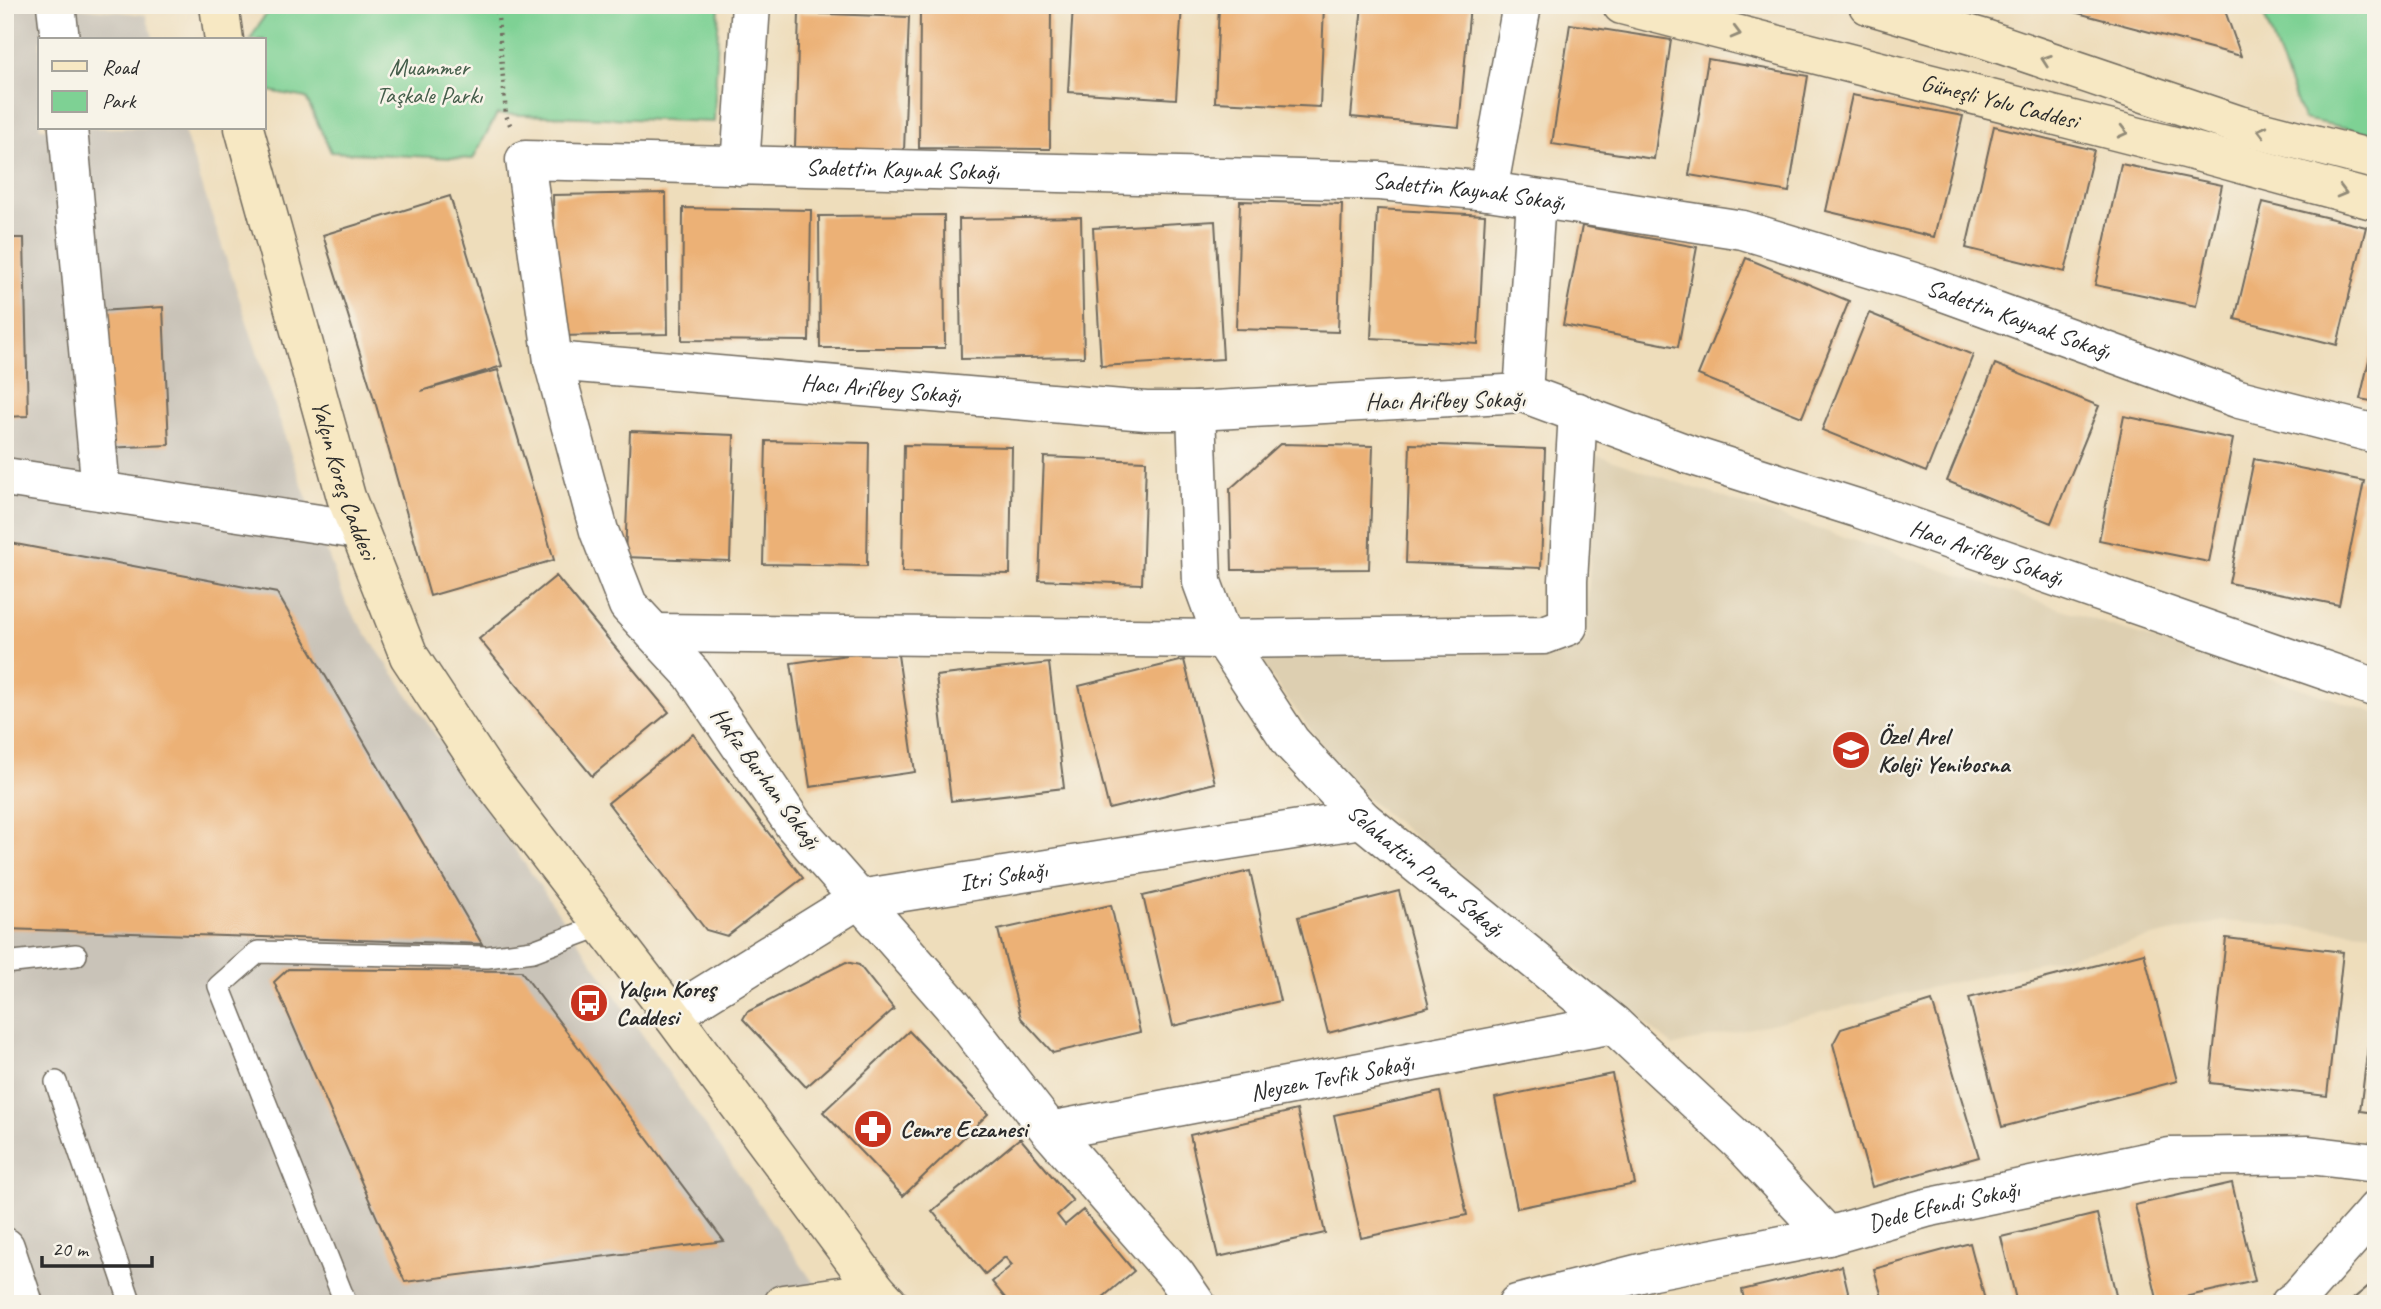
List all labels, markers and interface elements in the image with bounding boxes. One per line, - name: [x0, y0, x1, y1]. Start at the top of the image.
- one-way arrow: [1730, 25, 1742, 39]
- legend: [38, 38, 266, 130]
- park label: Muammer Taşkale Parkı: [376, 52, 484, 110]
- text: Road: [102, 54, 141, 80]
- one-way arrow: [2041, 54, 2053, 68]
- street label: Güneşli Yolu Caddesi: [1918, 67, 2085, 137]
- text: Park: [102, 88, 137, 114]
- one-way arrow: [2116, 124, 2128, 138]
- one-way arrow: [2256, 125, 2268, 139]
- street label: Sadettin Kaynak Sokağı: [805, 152, 1001, 187]
- street label: Sadettin Kaynak Sokağı: [1372, 166, 1568, 218]
- one-way arrow: [2336, 184, 2348, 198]
- street label: Sadettin Kaynak Sokağı: [1923, 272, 2116, 367]
- street label: Hacı Arifbey Sokağı: [800, 367, 963, 410]
- street label: Hacı Arifbey Sokağı: [1365, 384, 1526, 416]
- street label: Yalçın Koreş Caddesi: [305, 397, 386, 567]
- street label: Hacı Arifbey Sokağı: [1906, 513, 2068, 594]
- street label: Hafız Burhan Sokağı: [704, 701, 828, 856]
- place label: Özel Arel Koleji Yenibosna: [1878, 721, 2012, 779]
- school or university icon: Özel Arel Koleji Yenibosna: [1830, 729, 1872, 771]
- street label: Selahattin Pınar Sokağı: [1341, 798, 1511, 945]
- street label: Itri Sokağı: [957, 854, 1051, 898]
- place label: Yalçın Koreş Caddesi: [616, 974, 719, 1032]
- bus stop icon: Yalçın Koreş Caddesi: [568, 982, 610, 1024]
- street label: Neyzen Tevfik Sokağı: [1248, 1047, 1417, 1108]
- pharmacy icon: Cemre Eczanesi: [852, 1108, 894, 1150]
- place label: Cemre Eczanesi: [900, 1114, 1031, 1144]
- street label: Dede Efendi Sokağı: [1864, 1173, 2024, 1239]
- scale bar: [42, 1225, 152, 1269]
- text: 20 m: [52, 1236, 90, 1262]

